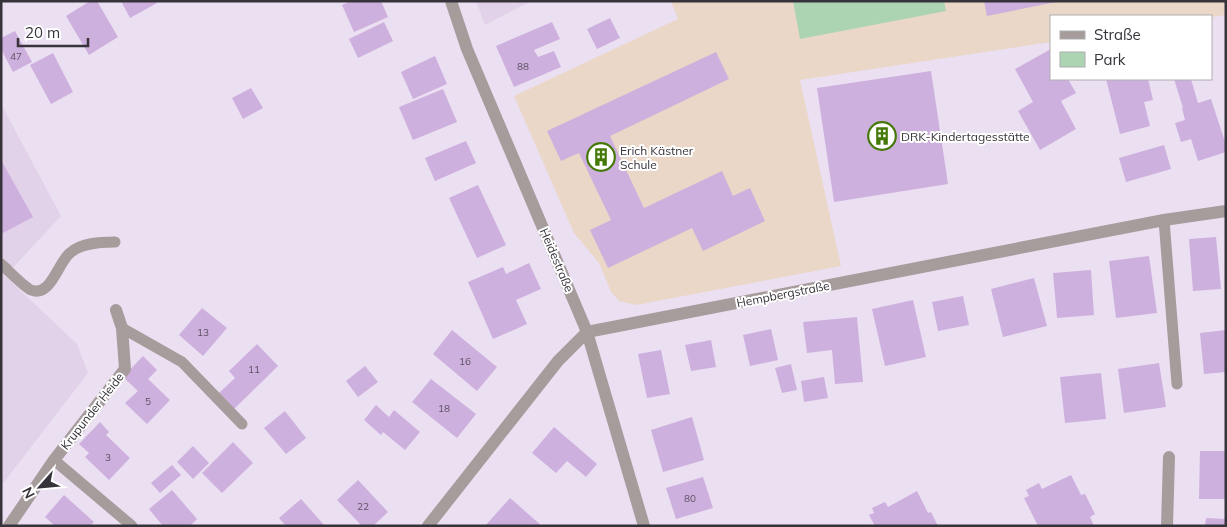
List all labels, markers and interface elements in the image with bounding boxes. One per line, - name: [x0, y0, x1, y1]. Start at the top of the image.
- scale bar: [18, 15, 88, 47]
- legend: [1050, 15, 1212, 80]
- text: 20 m: [25, 23, 60, 42]
- text: Straße: [1094, 25, 1141, 44]
- house number: 47: [10, 50, 22, 63]
- text: Park: [1094, 50, 1126, 69]
- house number: 88: [517, 60, 529, 73]
- building icon: DRK-Kindertagesstätte: [867, 121, 897, 151]
- place label: DRK-Kindertagesstätte: [901, 129, 1030, 144]
- building icon: Erich Kästner Schule: [586, 142, 616, 172]
- place label: Erich Kästner Schule: [620, 143, 694, 172]
- street label: Heidestraße: [537, 226, 577, 294]
- street label: Hempbergstraße: [735, 278, 831, 310]
- house number: 13: [197, 326, 209, 339]
- house number: 16: [459, 355, 471, 368]
- house number: 11: [248, 363, 260, 376]
- street label: Krupunder Heide: [57, 370, 127, 452]
- house number: 5: [145, 395, 151, 408]
- house number: 18: [438, 402, 450, 415]
- house number: 3: [105, 451, 111, 464]
- north arrow: [15, 462, 65, 512]
- text: N: [18, 484, 39, 502]
- house number: 80: [684, 492, 696, 505]
- house number: 22: [357, 500, 369, 513]

